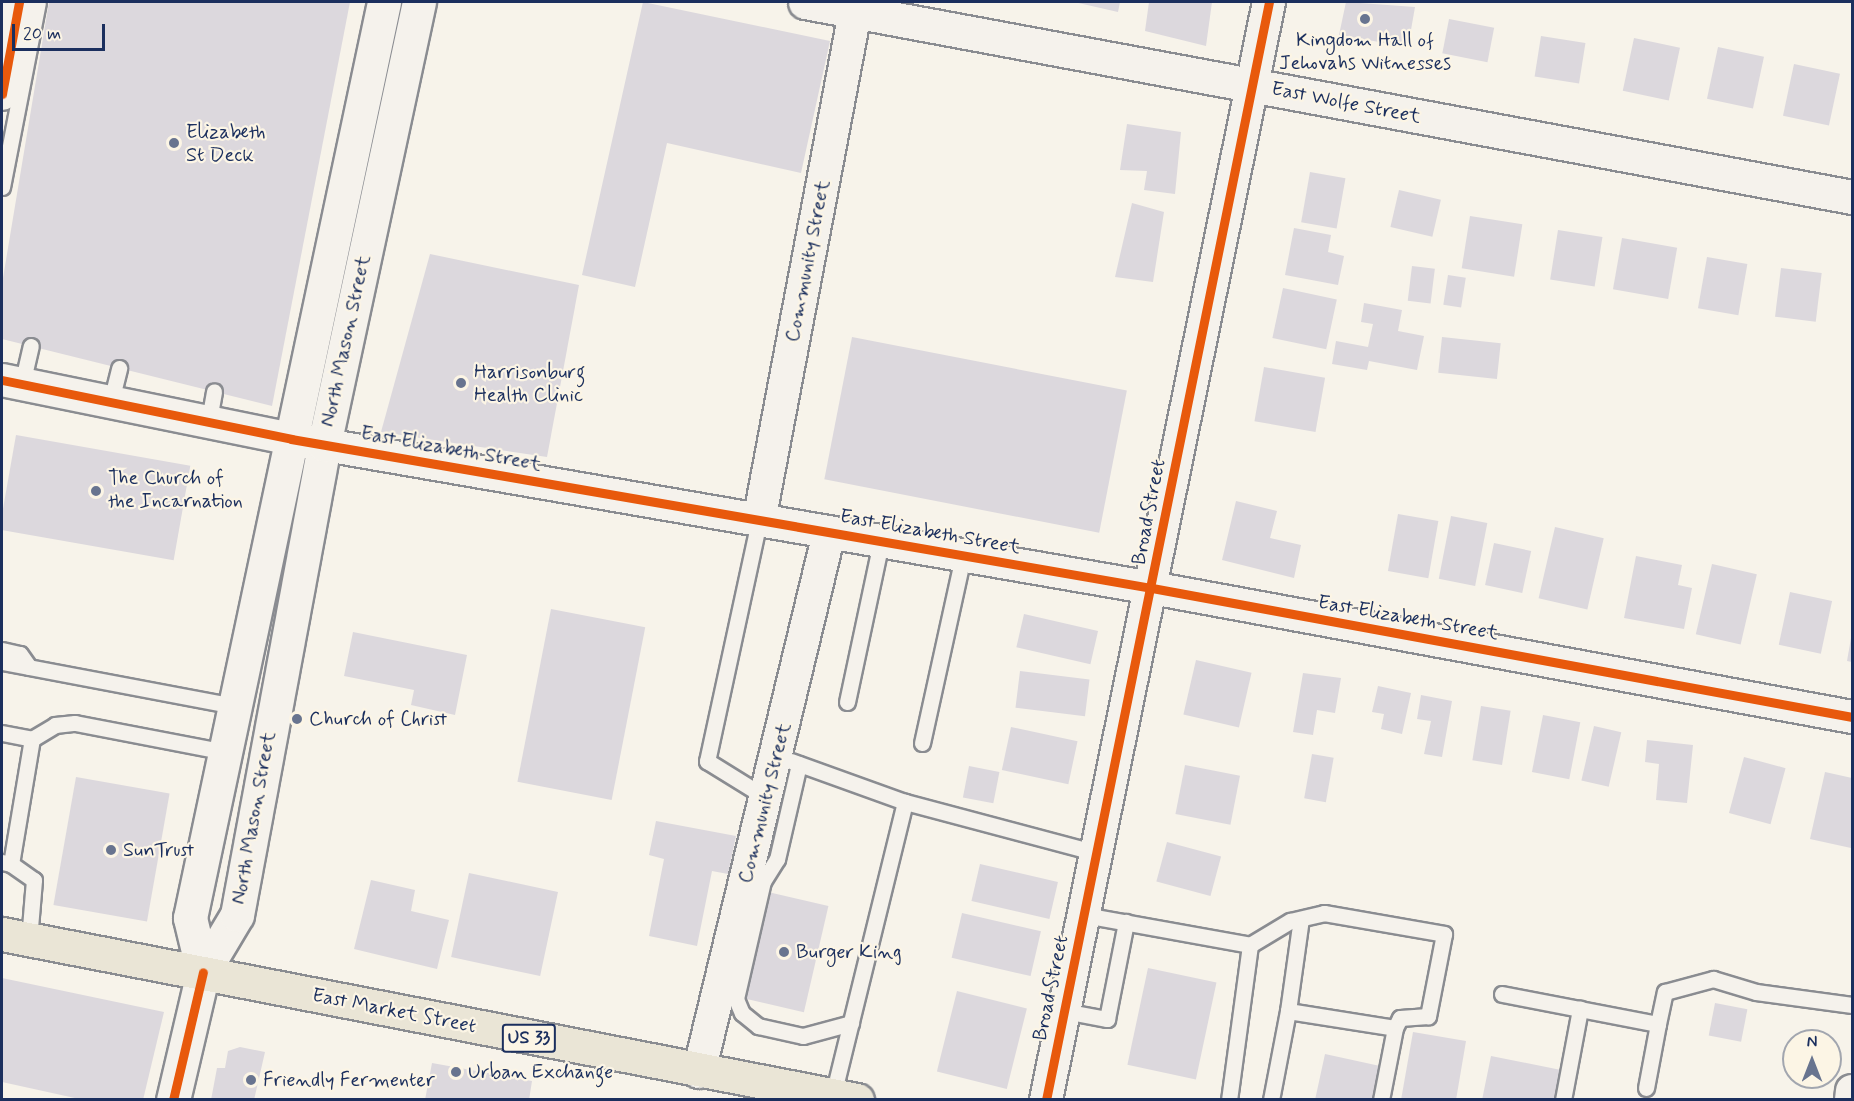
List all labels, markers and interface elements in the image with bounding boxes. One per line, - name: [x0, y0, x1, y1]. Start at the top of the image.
- scale bar: [15, 12, 108, 50]
- marker: Kingdom Hall of Jehovahs Witnesses: [1358, 12, 1372, 26]
- text: 20 m: [23, 22, 61, 46]
- place label: Kingdom Hall of Jehovahs Witnesses: [1279, 28, 1451, 75]
- street label: East Wolfe Street: [1269, 77, 1423, 129]
- place label: Elizabeth St Deck: [186, 120, 266, 167]
- marker: Elizabeth St Deck: [167, 136, 181, 150]
- street label: Community Street: [781, 178, 835, 344]
- street label: North Mason Street: [316, 253, 376, 429]
- place label: Harrisonburg Health Clinic: [474, 360, 585, 407]
- marker: Harrisonburg Health Clinic: [452, 374, 470, 392]
- street label: East Elizabeth Street: [359, 421, 543, 477]
- street label: Broad Street: [1127, 455, 1171, 569]
- place label: The Church of the Incarnation: [108, 467, 241, 514]
- marker: The Church of the Incarnation: [89, 484, 103, 498]
- street label: East Elizabeth Street: [838, 504, 1022, 560]
- street label: East Elizabeth Street: [1316, 590, 1500, 646]
- place label: Church of Christ: [309, 707, 453, 731]
- marker: Church of Christ: [290, 712, 304, 726]
- street label: Community Street: [733, 720, 797, 886]
- street label: North Mason Street: [227, 730, 281, 906]
- place label: SunTrust: [123, 838, 194, 862]
- marker: SunTrust: [104, 843, 118, 857]
- street label: Broad Street: [1028, 931, 1074, 1045]
- place label: Burger King: [796, 940, 899, 964]
- marker: Burger King: [777, 945, 791, 959]
- street label: East Market Street: [308, 983, 480, 1039]
- road number: US 33: [500, 1023, 558, 1053]
- north arrow: [1782, 1029, 1842, 1089]
- text: N: [1807, 1032, 1817, 1053]
- place label: Urban Exchange: [468, 1060, 613, 1084]
- marker: Urban Exchange: [449, 1065, 463, 1079]
- place label: Friendly Fermenter: [263, 1068, 435, 1092]
- marker: Friendly Fermenter: [244, 1073, 258, 1087]

